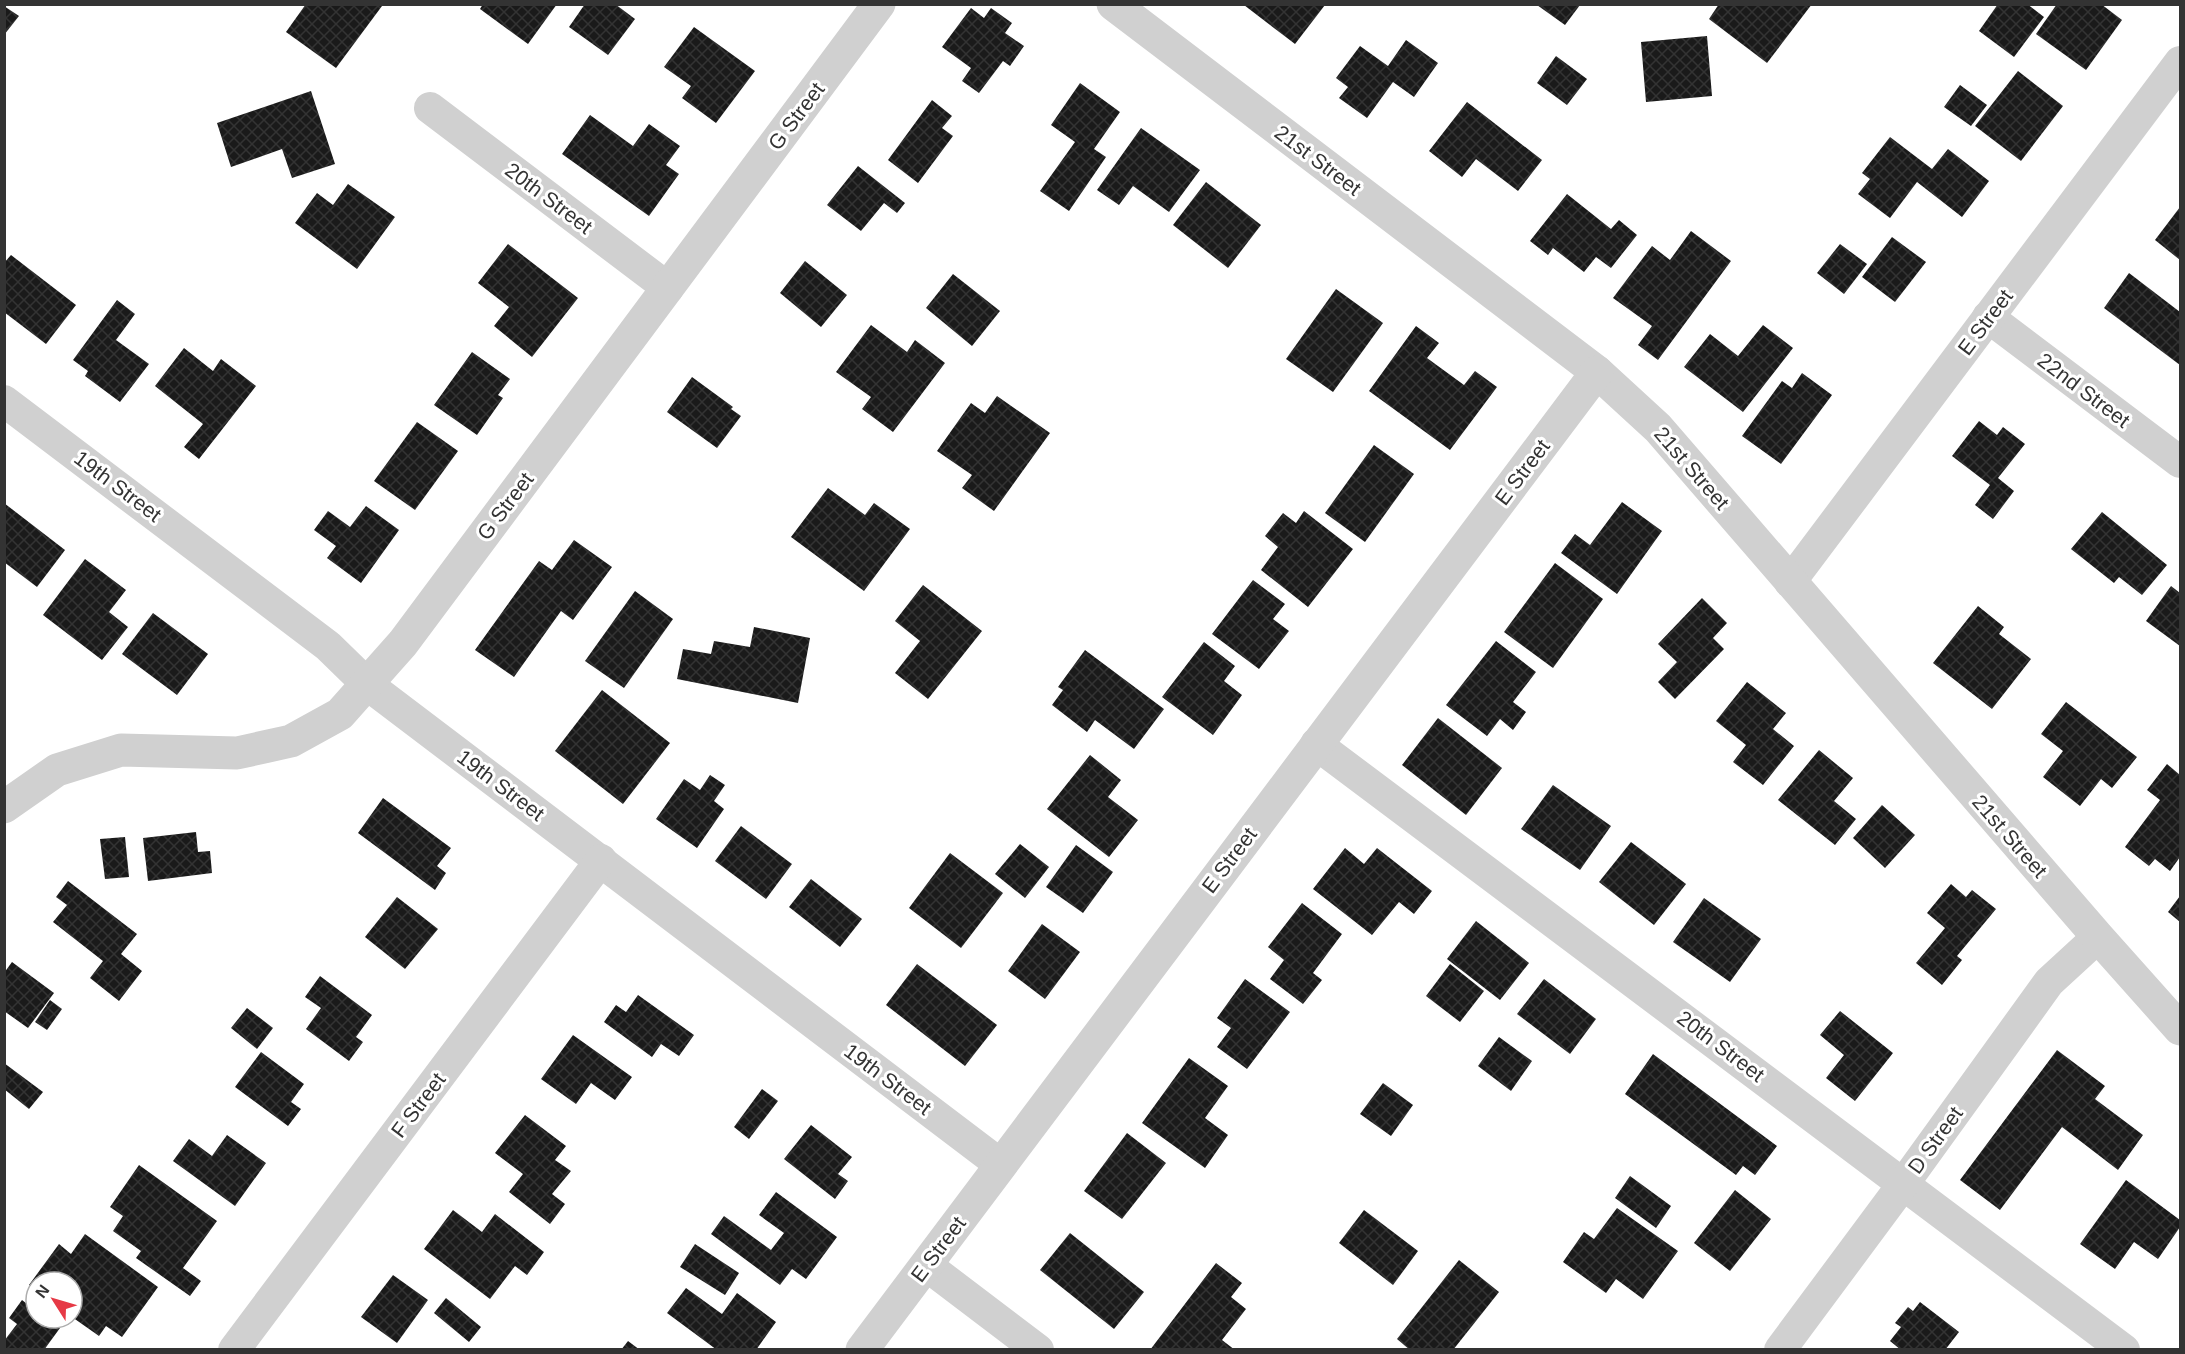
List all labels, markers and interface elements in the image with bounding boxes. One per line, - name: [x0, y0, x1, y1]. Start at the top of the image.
- street label: G Street: [763, 78, 829, 154]
- street label: 21st Street: [1271, 120, 1366, 200]
- street label: 20th Street: [501, 158, 597, 238]
- street label: E Street: [1953, 285, 2017, 359]
- street label: 22nd Street: [2034, 348, 2134, 432]
- street label: 21st Street: [1650, 422, 1734, 514]
- street label: E Street: [1490, 435, 1554, 509]
- street label: 19th Street: [70, 446, 166, 526]
- street label: G Street: [472, 468, 538, 544]
- street label: 19th Street: [453, 745, 549, 825]
- street label: 21st Street: [1968, 790, 2052, 882]
- street label: E Street: [1197, 823, 1261, 897]
- street label: 20th Street: [1673, 1006, 1769, 1086]
- street label: 19th Street: [840, 1039, 936, 1119]
- street label: F Street: [386, 1068, 450, 1142]
- street label: D Street: [1903, 1102, 1967, 1178]
- street label: E Street: [906, 1212, 970, 1286]
- north arrow: [24, 1270, 84, 1330]
- text: N: [32, 1282, 53, 1301]

